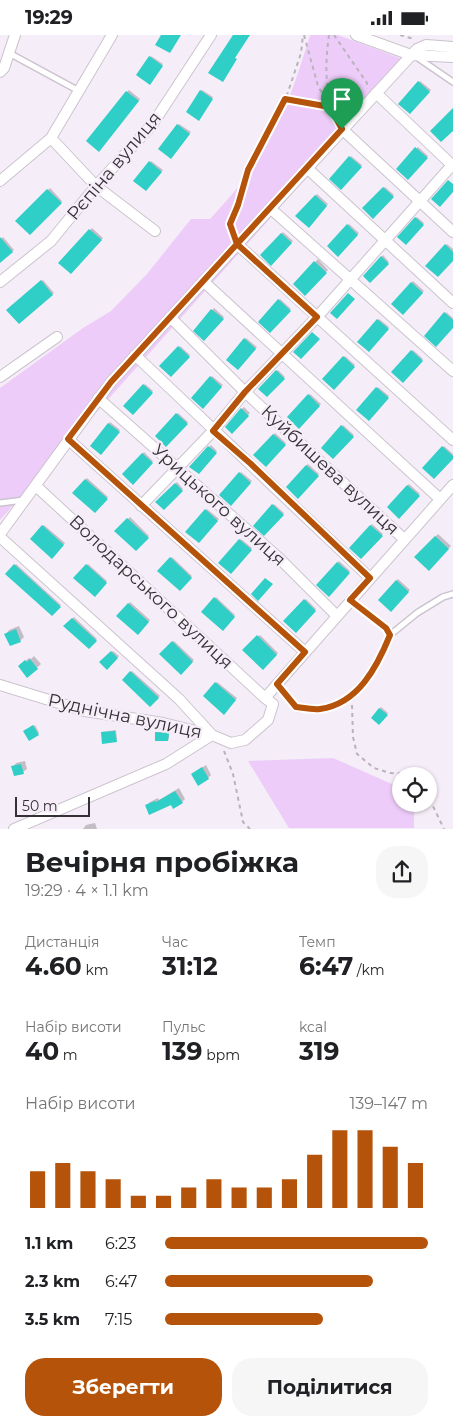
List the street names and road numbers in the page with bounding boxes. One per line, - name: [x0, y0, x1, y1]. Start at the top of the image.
- street label: Рєпіна вулиця: [62, 107, 166, 225]
- street label: Куйбишева вулиця: [257, 400, 403, 540]
- street label: Урицького вулиця: [148, 439, 290, 571]
- street label: Володарського вулиця: [65, 510, 237, 674]
- street label: Руднічна вулиця: [46, 689, 204, 743]

